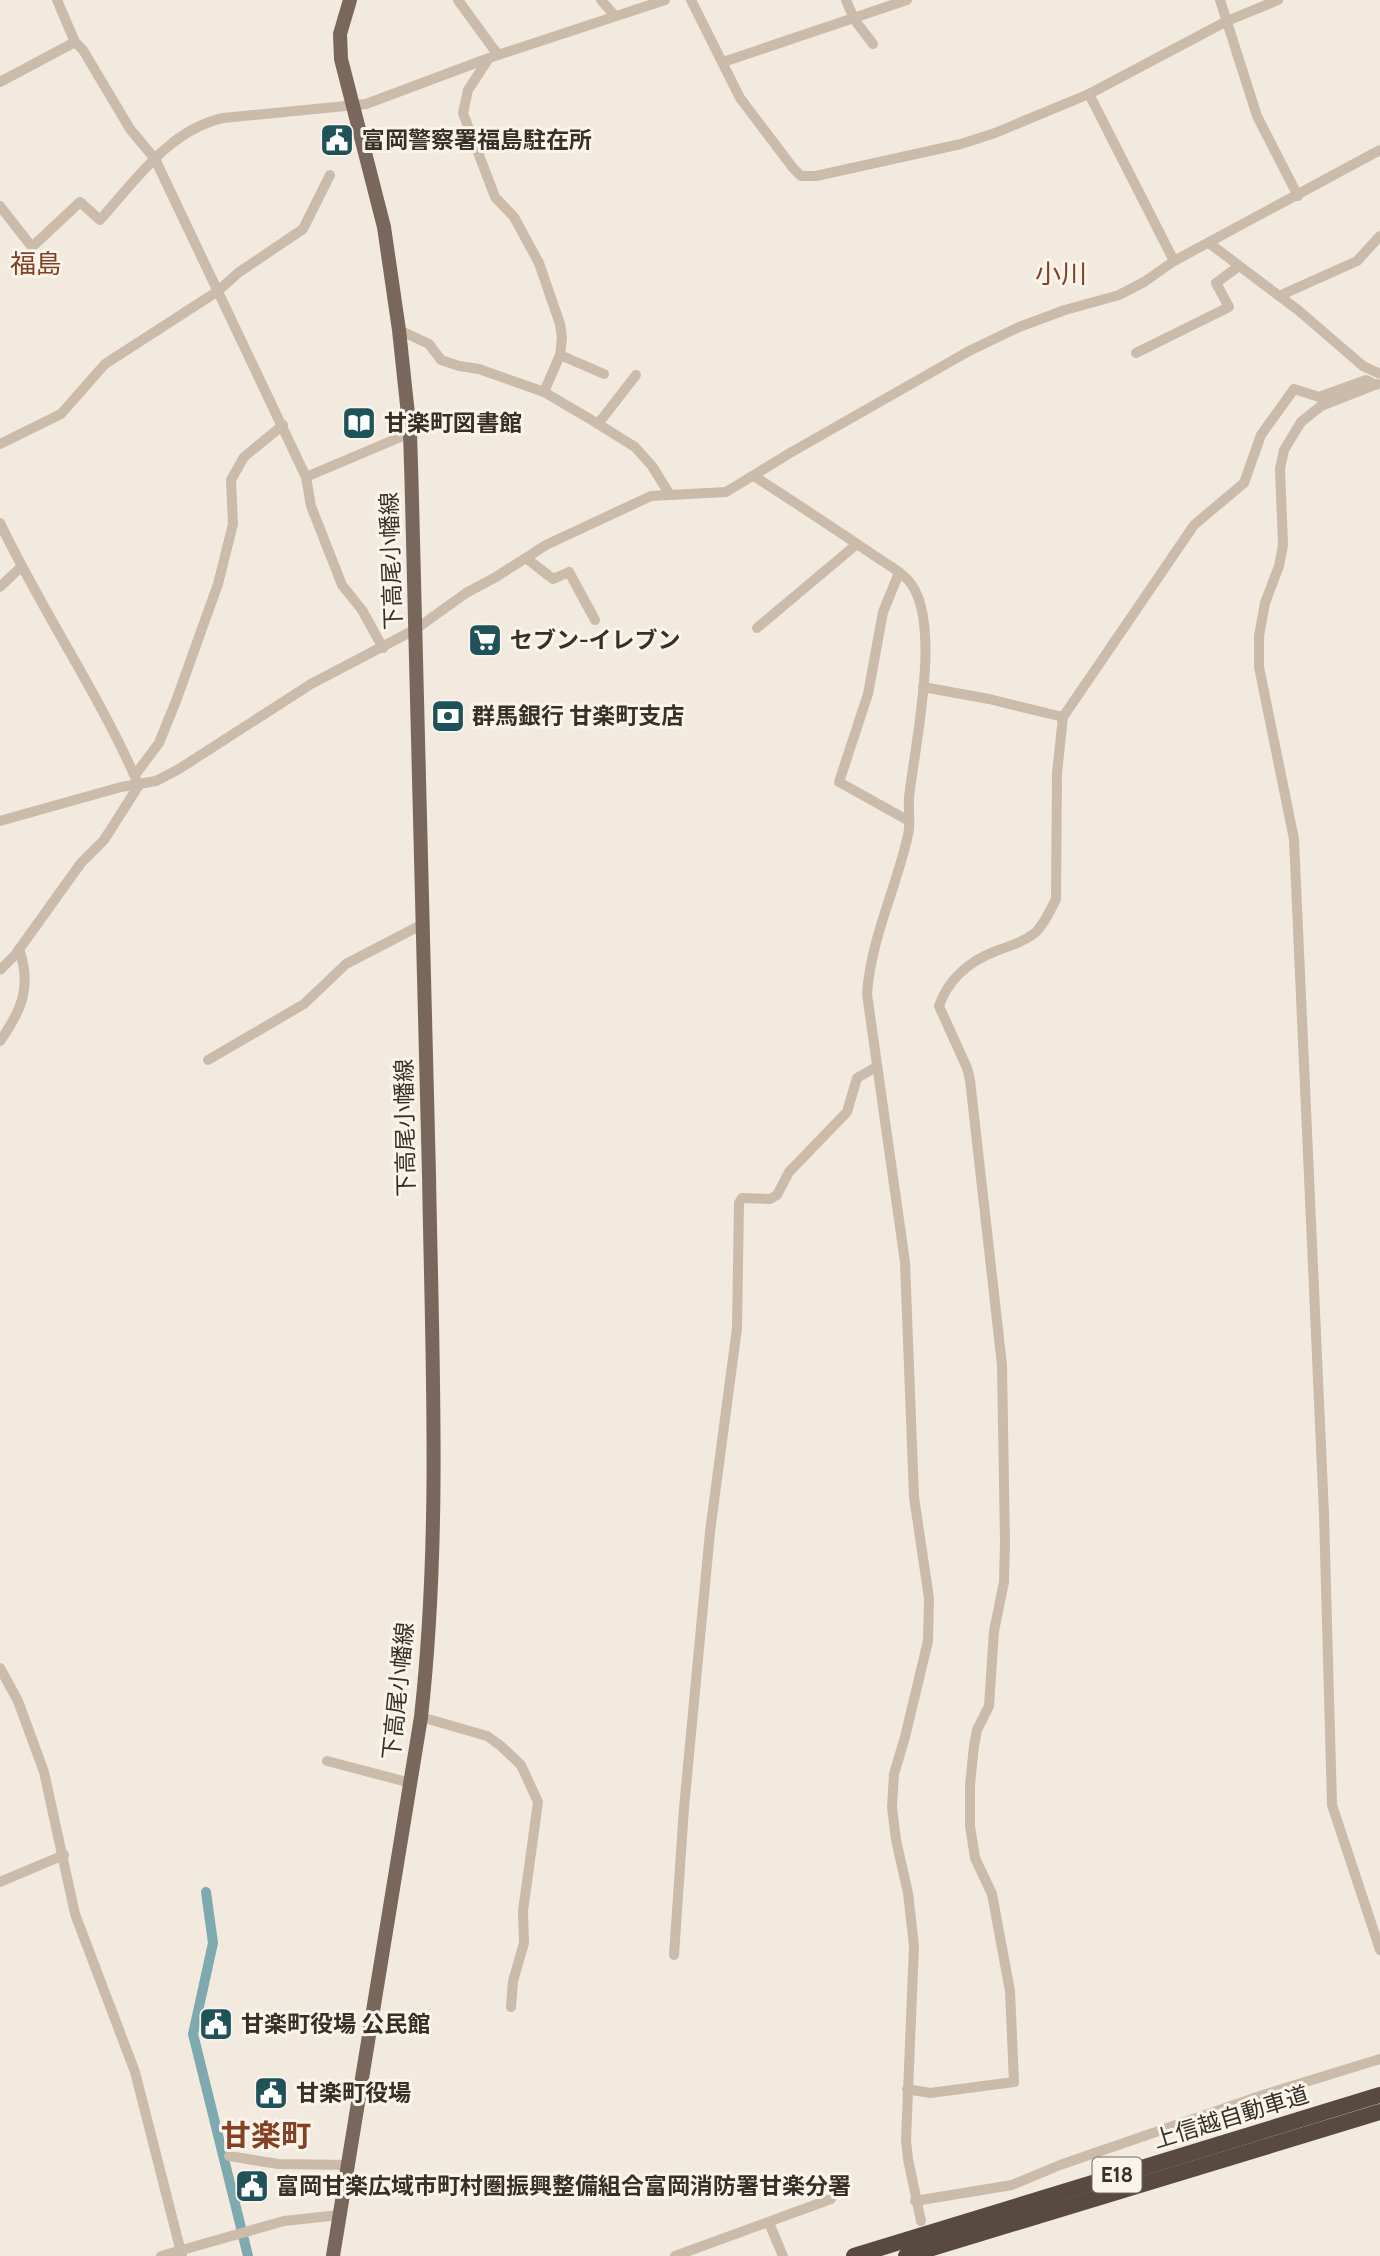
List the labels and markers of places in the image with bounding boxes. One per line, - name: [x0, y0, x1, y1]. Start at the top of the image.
- public building icon: 富岡警察署福島駐在所: [318, 121, 356, 159]
- place label: 富岡警察署福島駐在所: [362, 126, 592, 154]
- library icon: 甘楽町図書館: [340, 404, 378, 442]
- place label: 甘楽町図書館: [384, 409, 522, 437]
- supermarket icon: セブン-イレブン: [466, 621, 504, 659]
- place label: セブン-イレブン: [510, 626, 681, 654]
- bank icon: 群馬銀行 甘楽町支店: [429, 697, 467, 735]
- place label: 群馬銀行 甘楽町支店: [472, 702, 684, 730]
- public building icon: 甘楽町役場 公民館: [197, 2005, 235, 2043]
- place label: 甘楽町役場 公民館: [241, 2010, 430, 2038]
- public building icon: 甘楽町役場: [252, 2074, 290, 2112]
- place label: 甘楽町役場: [296, 2079, 411, 2107]
- public building icon: 富岡甘楽広域市町村圏振興整備組合富岡消防署甘楽分署: [233, 2167, 271, 2205]
- place label: 富岡甘楽広域市町村圏振興整備組合富岡消防署甘楽分署: [276, 2172, 851, 2200]

